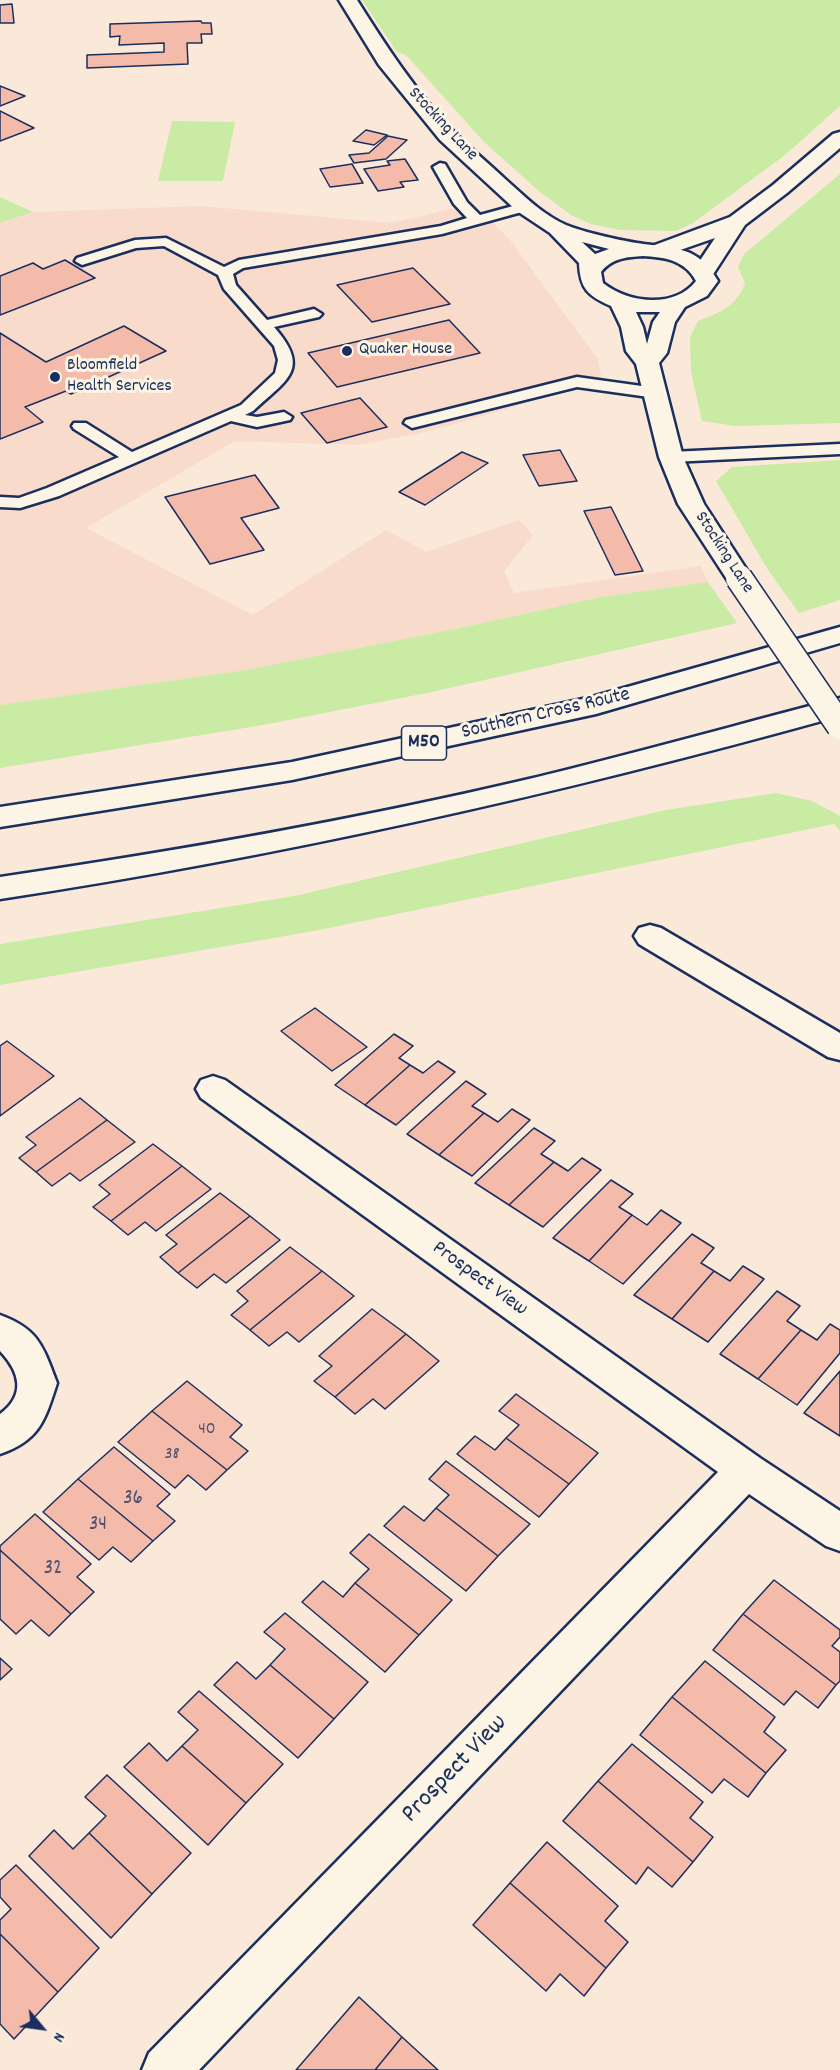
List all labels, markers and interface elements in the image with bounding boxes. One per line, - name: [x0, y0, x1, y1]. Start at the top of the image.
- street label: Stocking Lane: [402, 84, 482, 166]
- place label: Quaker House: [359, 340, 452, 362]
- marker: Quaker House: [340, 344, 354, 358]
- place label: Bloomfield Health Services: [67, 356, 172, 398]
- marker: Bloomfield Health Services: [48, 370, 62, 384]
- street label: Stocking Lane: [689, 508, 757, 598]
- street label: Southern Cross Route: [459, 683, 633, 747]
- road number: M50: [402, 726, 446, 760]
- street label: Prospect View: [426, 1237, 532, 1323]
- house number: 40: [198, 1420, 216, 1442]
- house number: 38: [164, 1445, 180, 1467]
- house number: 36: [123, 1487, 143, 1513]
- house number: 34: [89, 1513, 107, 1539]
- house number: 32: [44, 1557, 62, 1583]
- street label: Prospect View: [397, 1709, 515, 1831]
- north arrow: [12, 1998, 72, 2058]
- text: N: [46, 2028, 70, 2046]

